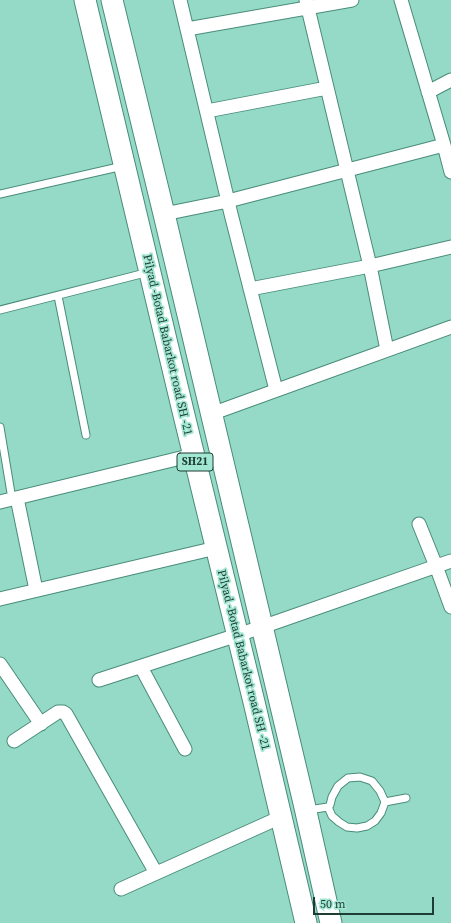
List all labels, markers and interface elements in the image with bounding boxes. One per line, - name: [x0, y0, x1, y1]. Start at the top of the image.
- street label: Pilyad -Botad Babarkot road SH -21: [139, 253, 195, 437]
- road number: SH21: [177, 453, 213, 471]
- street label: Pilyad -Botad Babarkot road SH -21: [214, 568, 272, 752]
- scale bar: [315, 889, 436, 915]
- text: 50 m: [320, 896, 346, 912]

